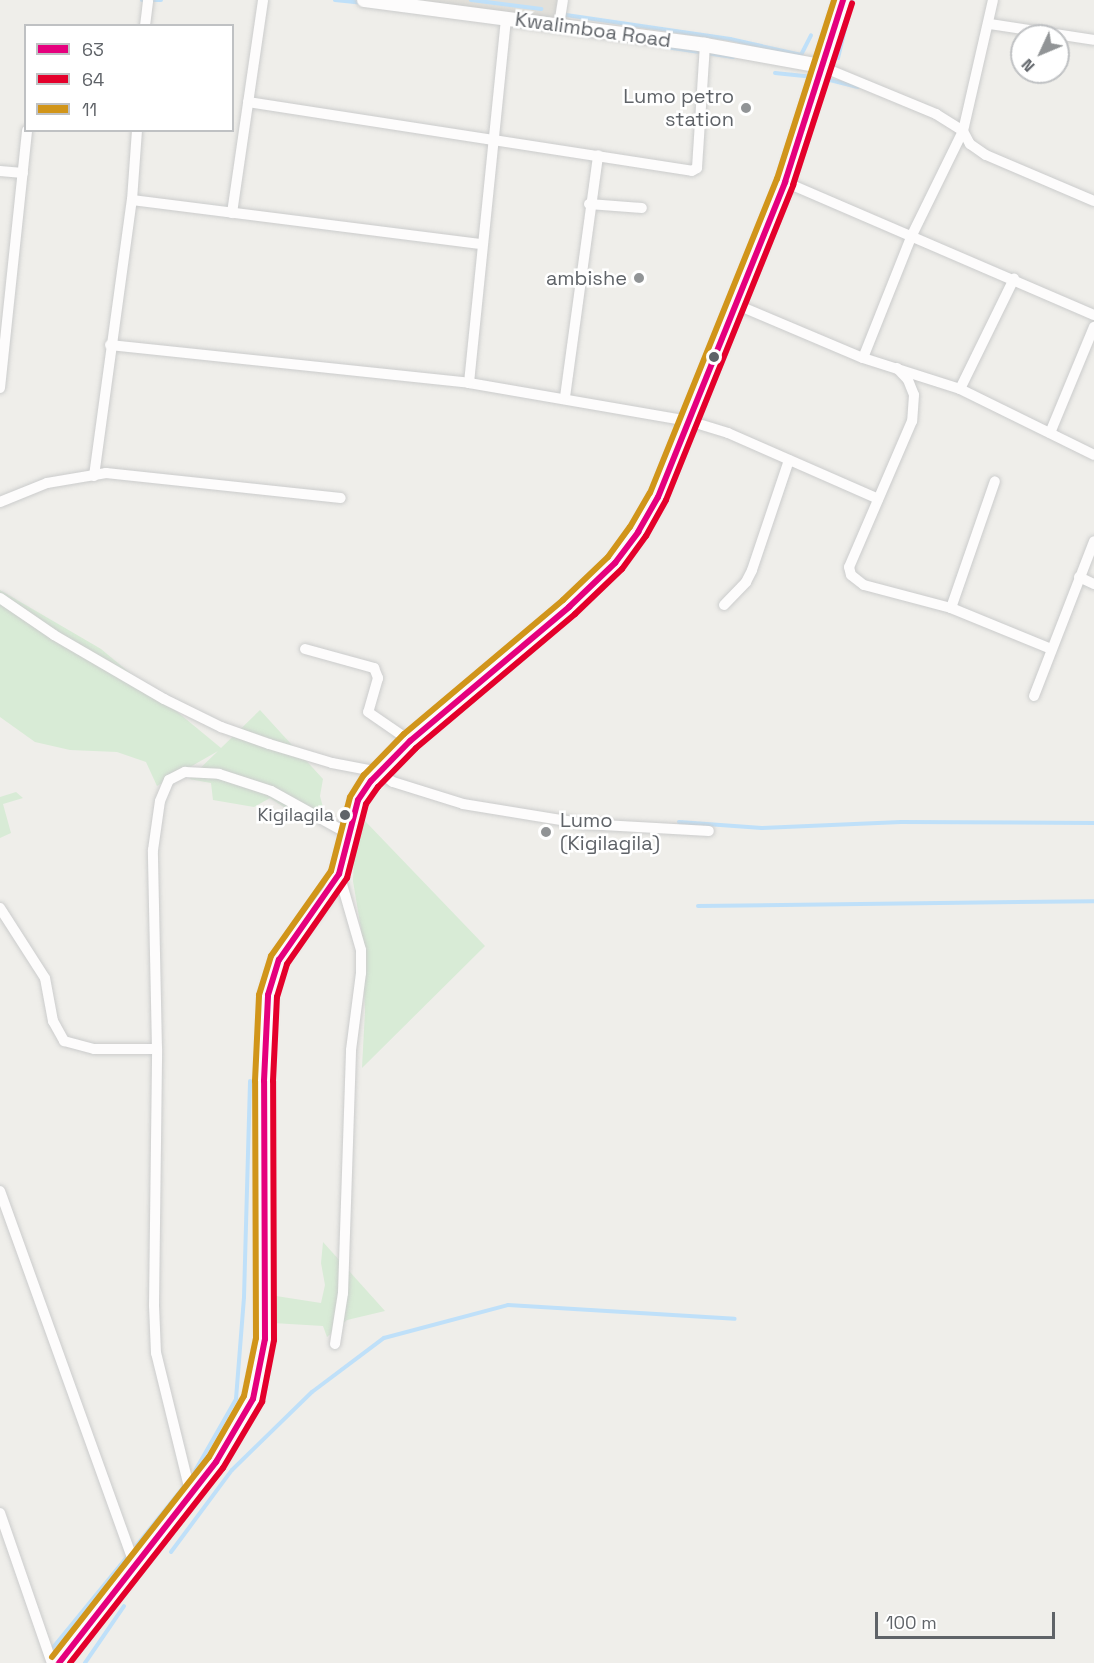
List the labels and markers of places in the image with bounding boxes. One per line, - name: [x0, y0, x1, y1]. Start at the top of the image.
- place label: Lumo petro station: [623, 84, 734, 131]
- marker: Lumo petro station: [739, 101, 753, 115]
- place label: ambishe: [546, 266, 627, 290]
- marker: ambishe: [632, 271, 646, 285]
- unlabelled marker: [708, 351, 720, 363]
- place label: Kigilagila: [257, 804, 334, 826]
- place label: Lumo (Kigilagila): [560, 808, 660, 855]
- marker: Kigilagila: [339, 809, 351, 821]
- marker: Lumo (Kigilagila): [537, 823, 555, 841]

